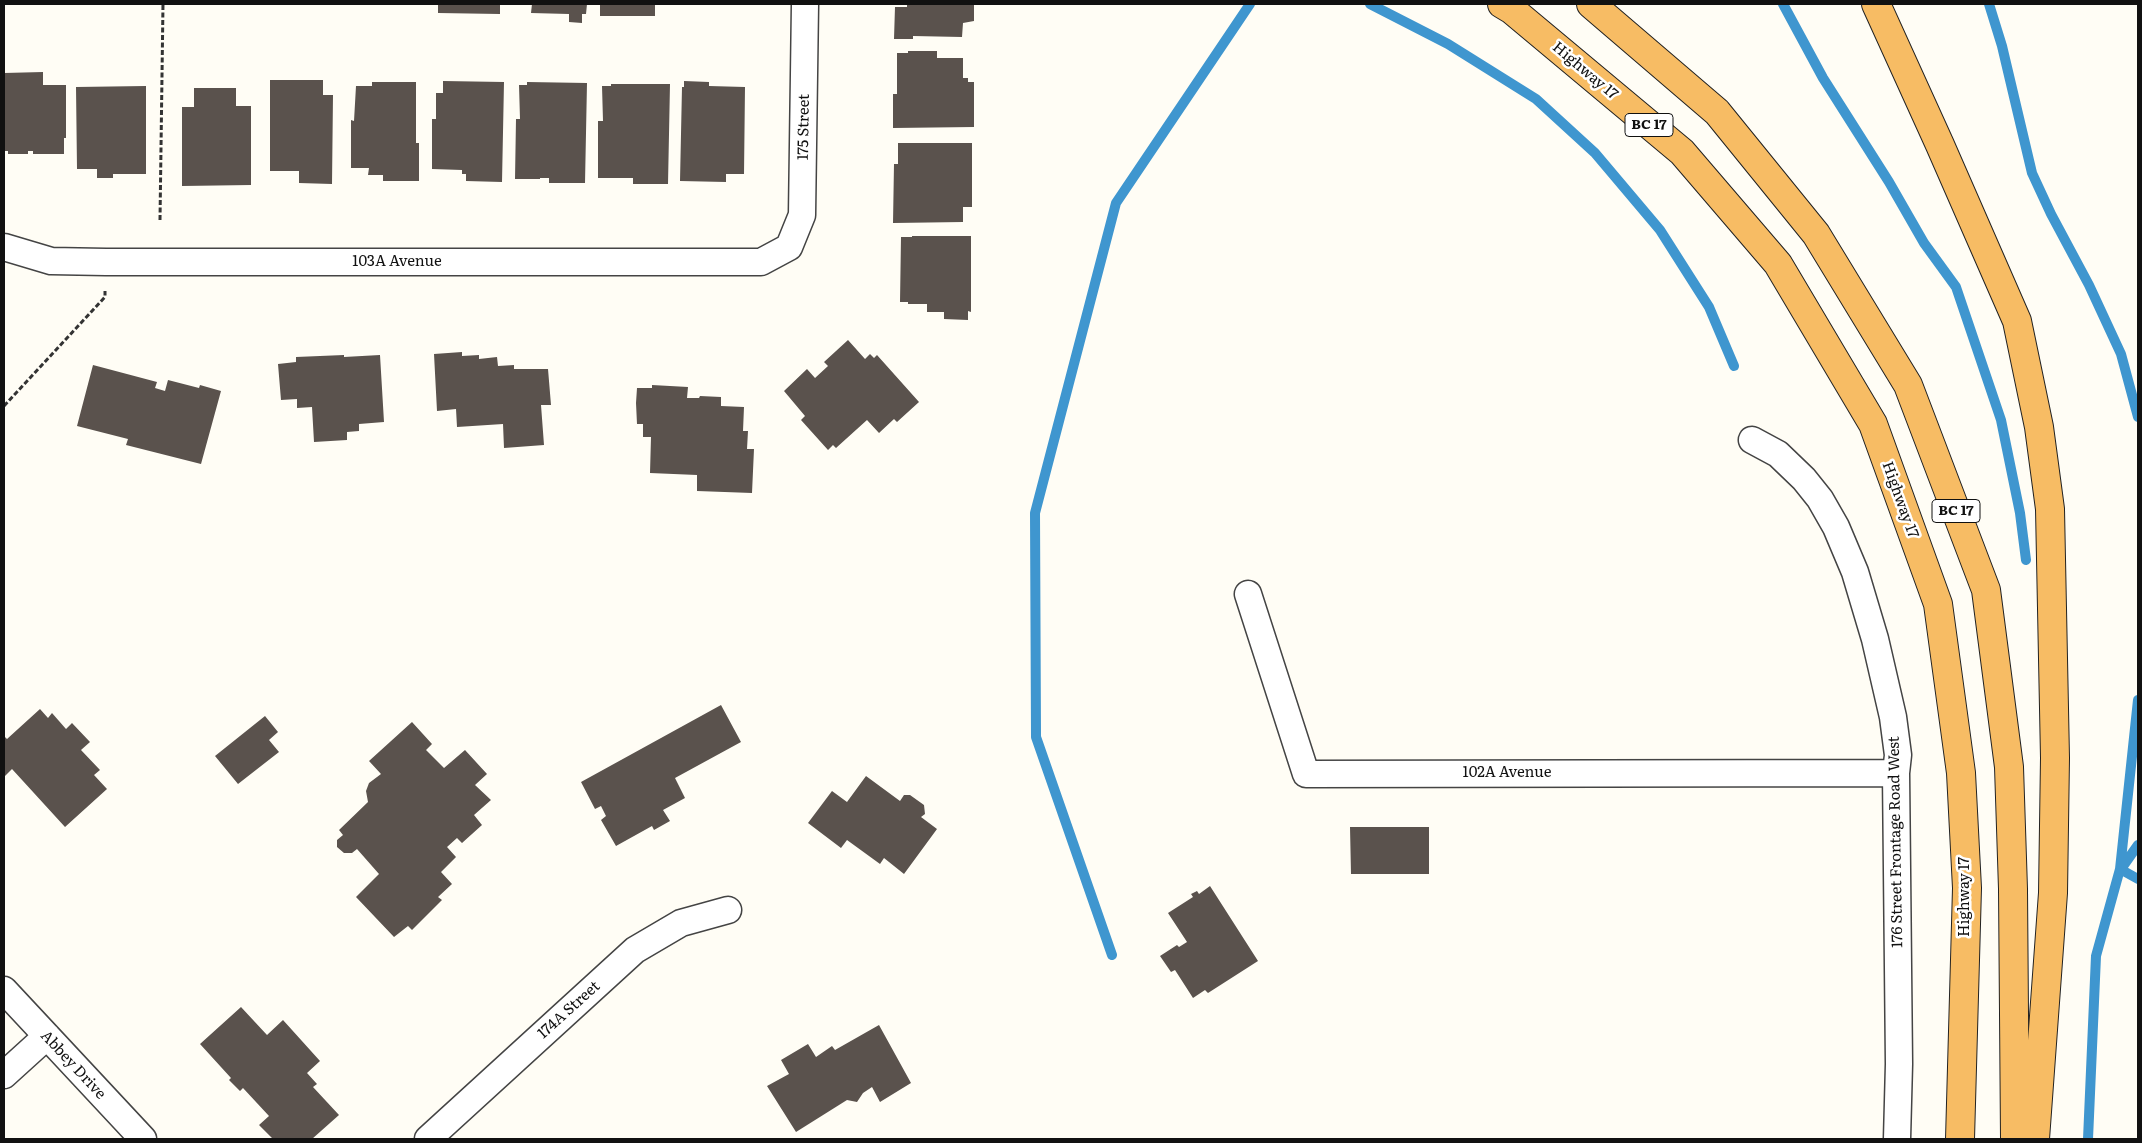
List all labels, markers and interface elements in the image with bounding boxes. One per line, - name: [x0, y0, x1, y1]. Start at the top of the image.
- street label: Highway 17: [1549, 38, 1621, 104]
- street label: 175 Street: [794, 94, 814, 160]
- road number: BC 17: [1625, 114, 1673, 136]
- street label: 103A Avenue: [352, 253, 442, 271]
- street label: Highway 17: [1878, 459, 1922, 541]
- road number: BC 17: [1932, 500, 1980, 522]
- street label: 176 Street Frontage Road West: [1885, 736, 1907, 948]
- street label: 102A Avenue: [1463, 764, 1551, 782]
- street label: Highway 17: [1956, 857, 1974, 937]
- street label: 174A Street: [534, 977, 604, 1043]
- street label: Abbey Drive: [37, 1027, 109, 1103]

